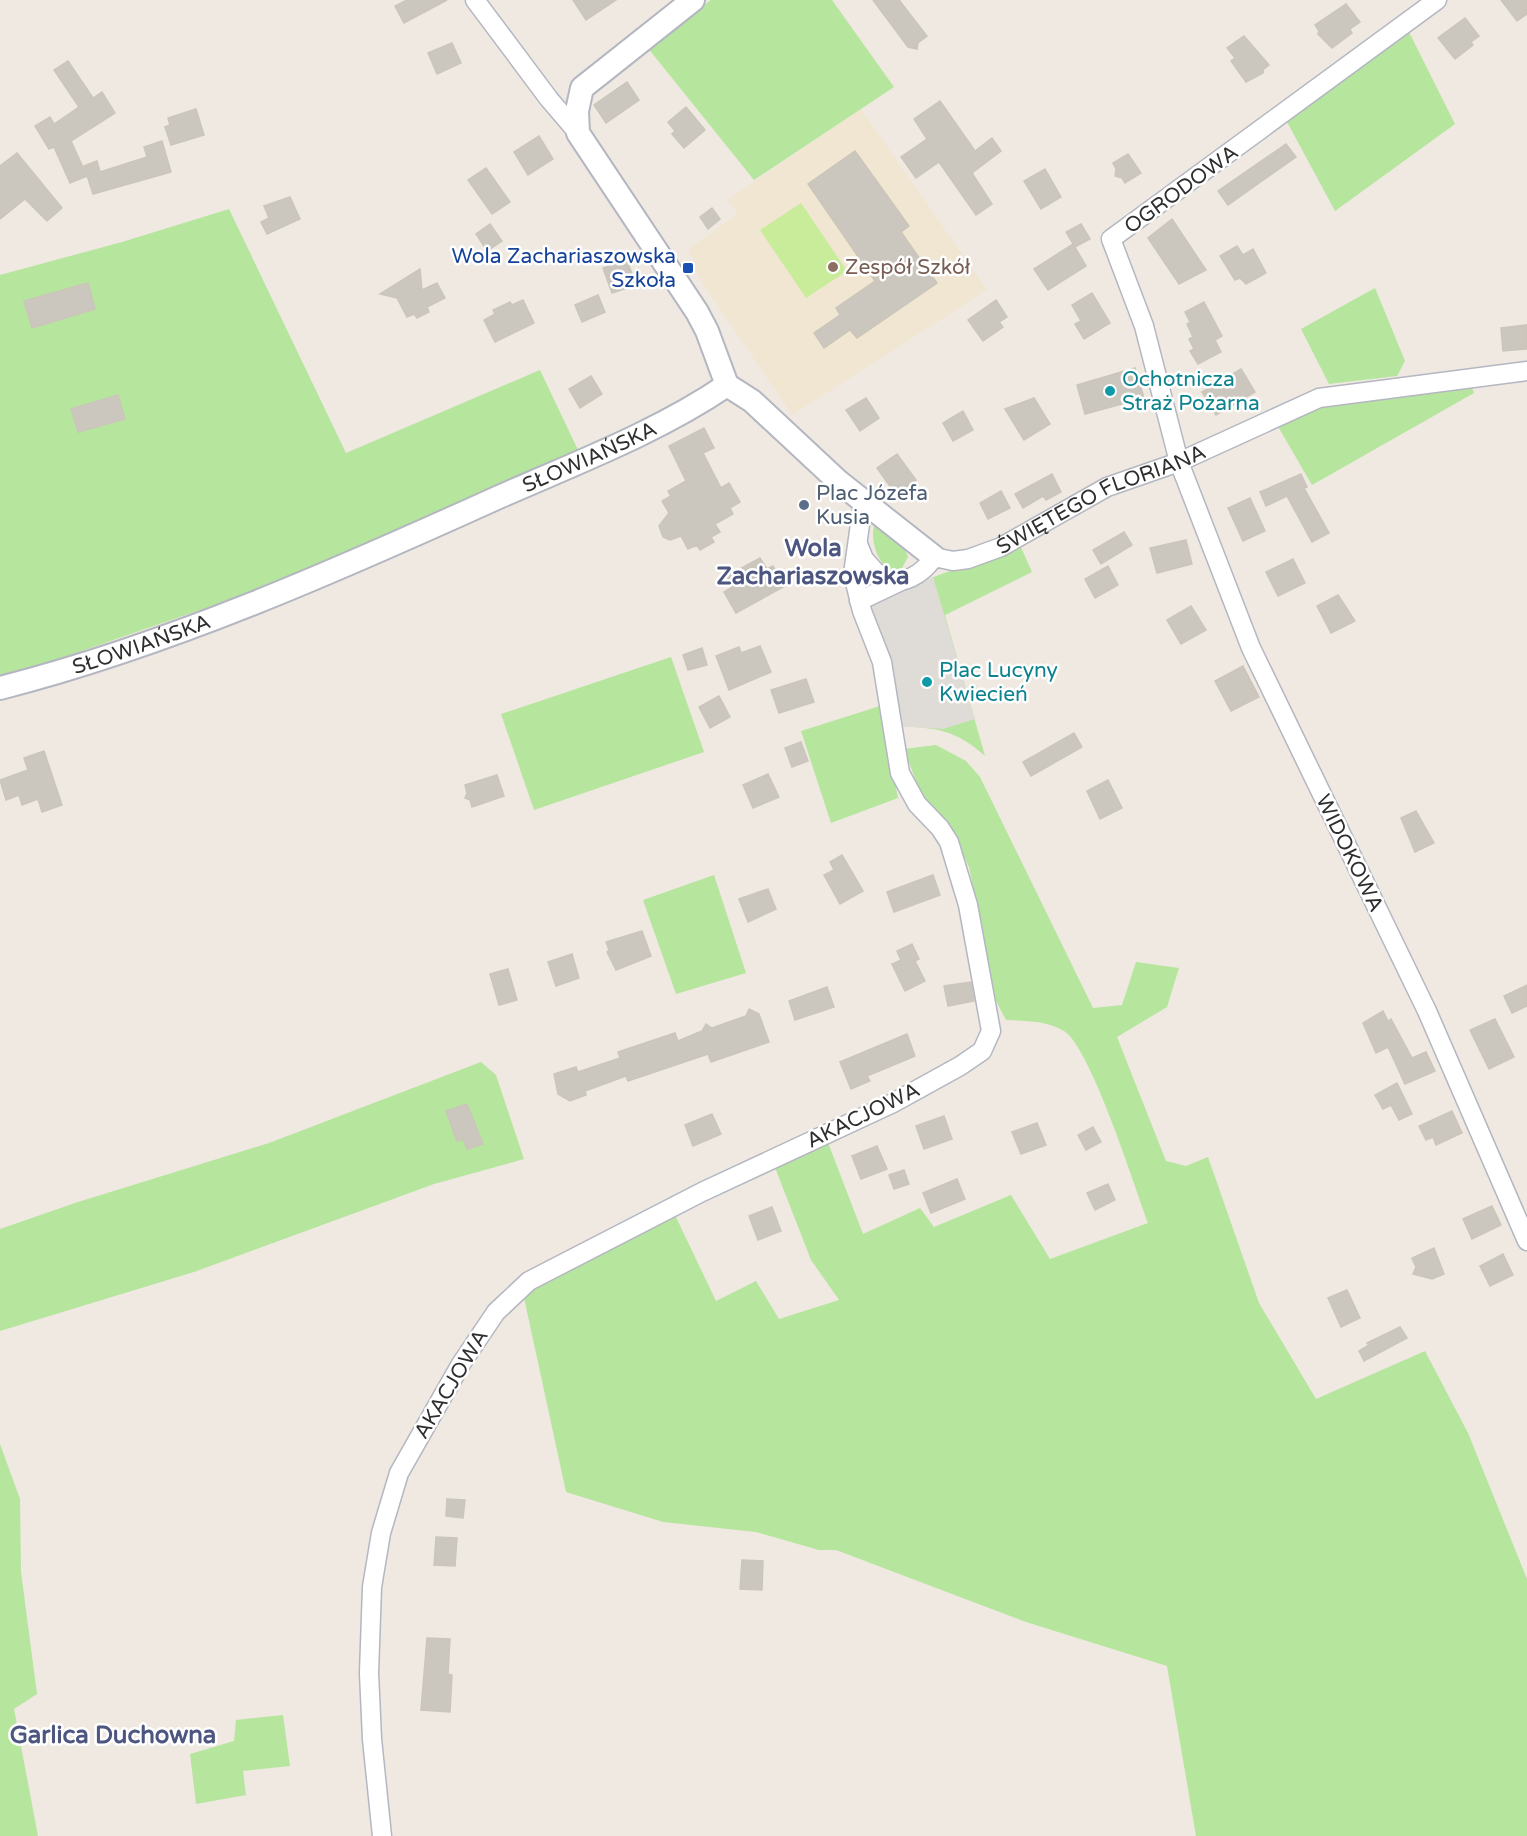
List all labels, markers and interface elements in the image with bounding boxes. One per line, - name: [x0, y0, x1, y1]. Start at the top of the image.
- street label: OGRODOWA: [1119, 140, 1243, 239]
- place label: Wola Zachariaszowska Szkoła: [451, 244, 676, 293]
- place label: Zespół Szkół: [845, 255, 971, 280]
- marker: Zespół Szkół: [826, 260, 840, 274]
- marker: Wola Zachariaszowska Szkoła: [681, 261, 695, 275]
- place label: Ochotnicza Straż Pożarna: [1122, 367, 1260, 416]
- marker: Ochotnicza Straż Pożarna: [1103, 384, 1117, 398]
- street label: SŁOWIAŃSKA: [519, 416, 661, 498]
- street label: ŚWIĘTEGO FLORIANA: [992, 439, 1210, 560]
- place label: Plac Józefa Kusia: [816, 481, 928, 530]
- marker: Plac Józefa Kusia: [797, 498, 811, 512]
- district label: Wola Zachariaszowska: [716, 534, 910, 591]
- street label: SŁOWIAŃSKA: [69, 609, 214, 680]
- place label: Plac Lucyny Kwiecień: [939, 658, 1058, 707]
- marker: Plac Lucyny Kwiecień: [920, 675, 934, 689]
- street label: WIDOKOWA: [1310, 790, 1389, 916]
- street label: AKACJOWA: [802, 1077, 924, 1154]
- street label: AKACJOWA: [409, 1325, 494, 1443]
- district label: Garlica Duchowna: [10, 1721, 216, 1750]

